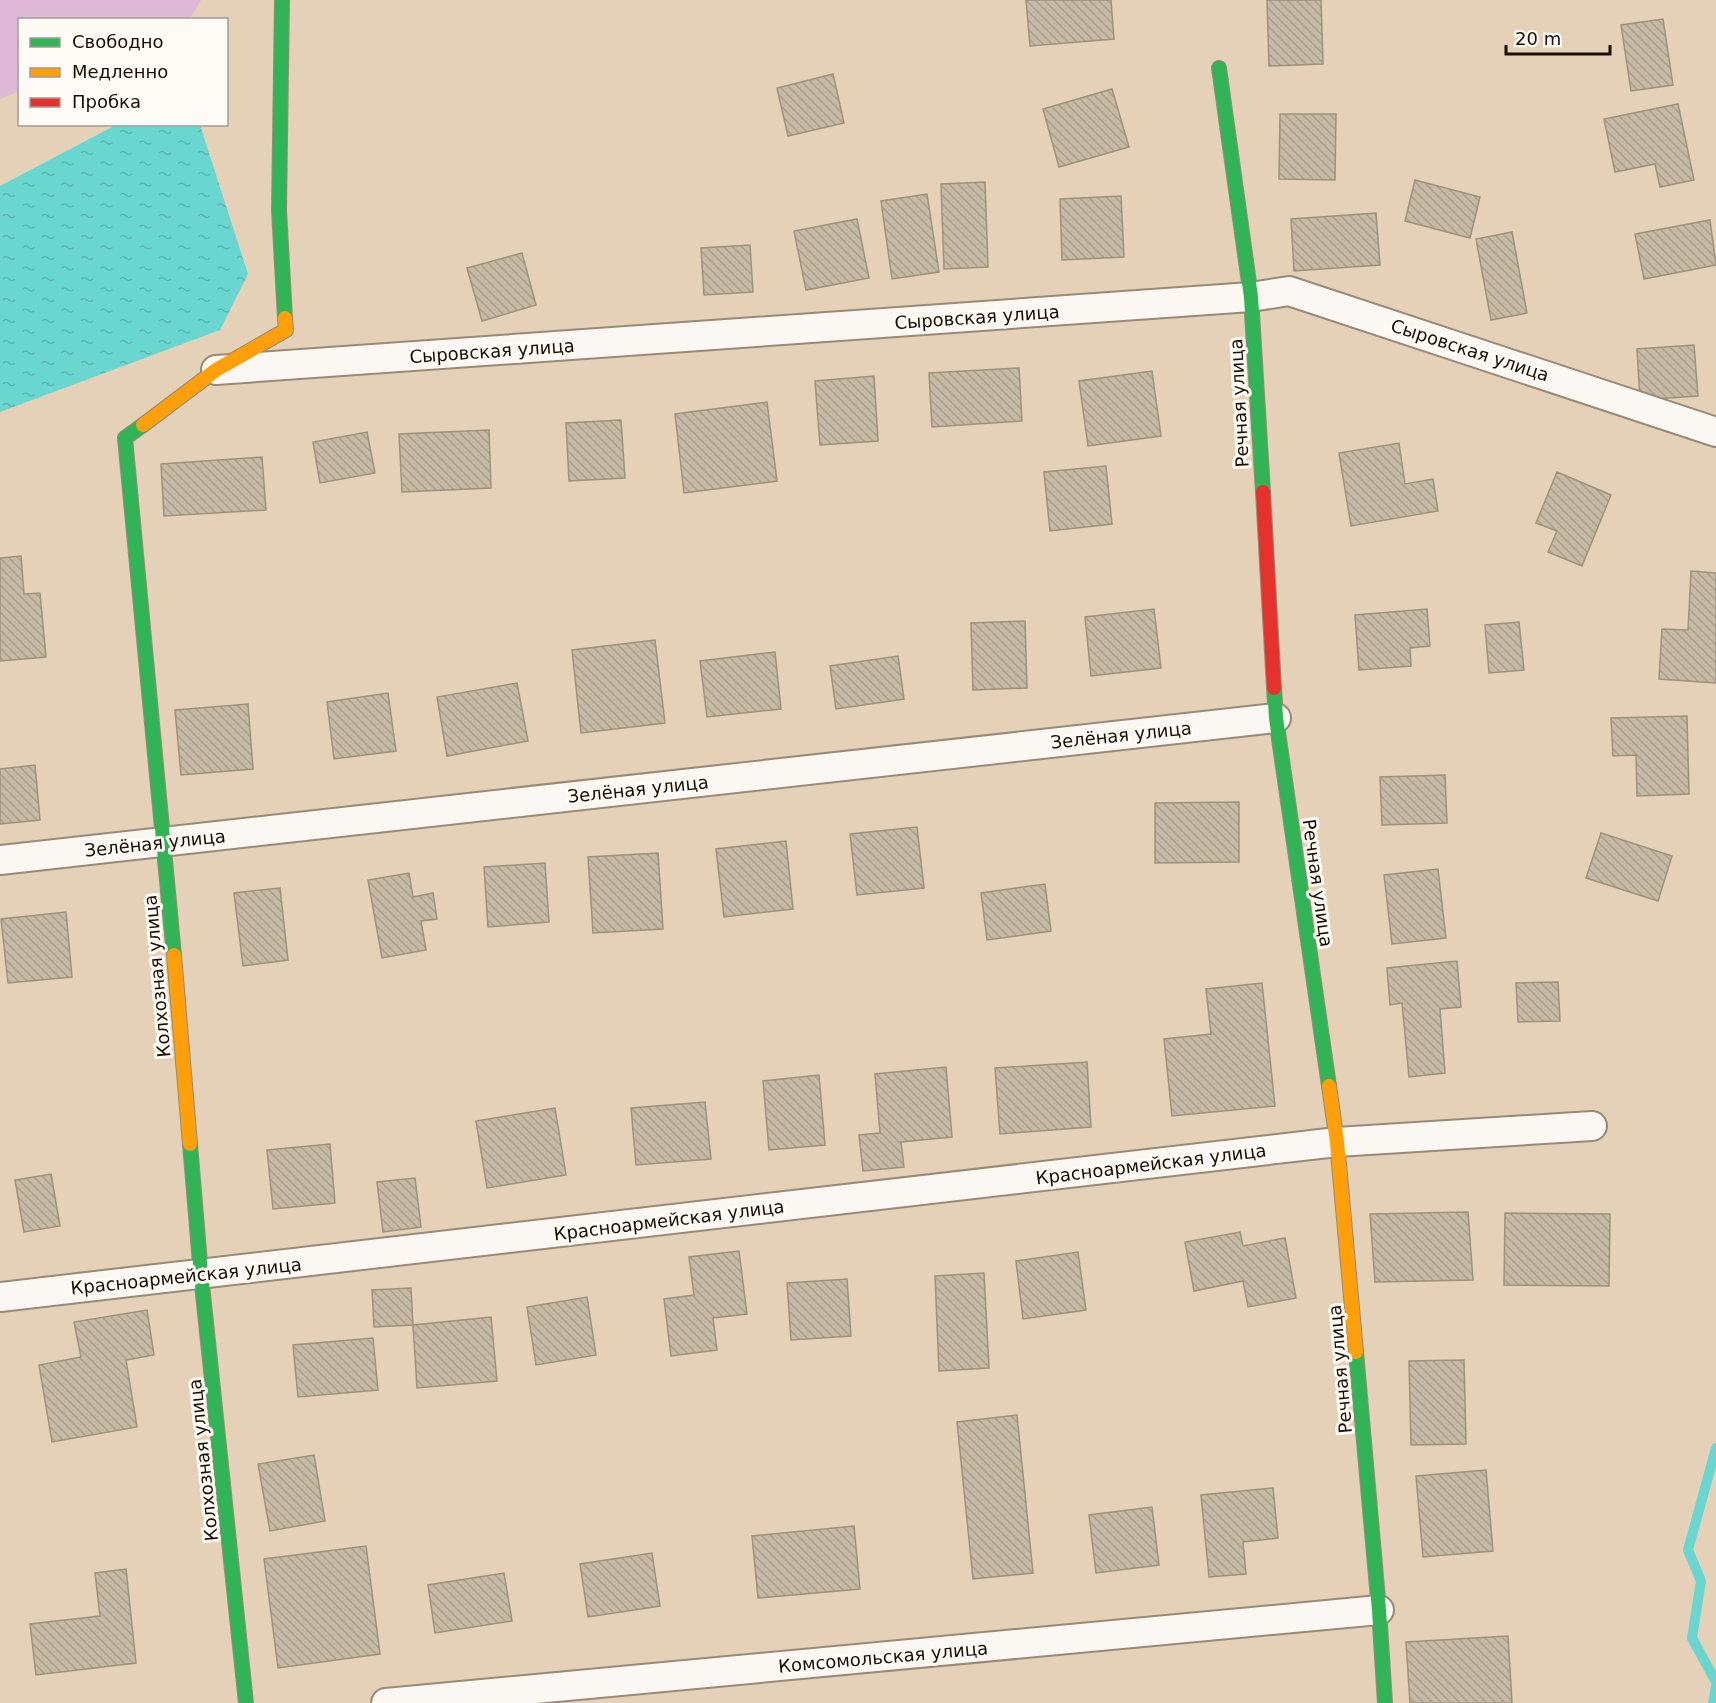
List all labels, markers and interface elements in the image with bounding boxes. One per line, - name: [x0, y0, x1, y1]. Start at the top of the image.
- legend: [18, 18, 228, 126]
- scale bar: [1506, 18, 1610, 56]
- text: 20 m: [1515, 28, 1561, 49]
- text: Свободно: [72, 31, 164, 52]
- text: Медленно: [72, 61, 168, 82]
- text: Пробка: [72, 91, 141, 112]
- street label: Сыровская улица: [894, 301, 1060, 333]
- street label: Сыровская улица: [1388, 314, 1552, 386]
- street label: Сыровская улица: [409, 335, 575, 367]
- street label: Речная улица: [1225, 338, 1253, 468]
- street label: Зелёная улица: [1049, 717, 1193, 753]
- street label: Зелёная улица: [566, 771, 710, 807]
- street label: Речная улица: [1299, 818, 1337, 948]
- street label: Зелёная улица: [83, 825, 227, 861]
- street label: Колхозная улица: [139, 894, 175, 1058]
- street label: Красноармейская улица: [1034, 1139, 1268, 1189]
- street label: Красноармейская улица: [552, 1195, 786, 1245]
- street label: Красноармейская улица: [69, 1253, 303, 1299]
- street label: Речная улица: [1324, 1304, 1356, 1434]
- street label: Колхозная улица: [184, 1378, 222, 1542]
- street label: Комсомольская улица: [777, 1637, 989, 1677]

